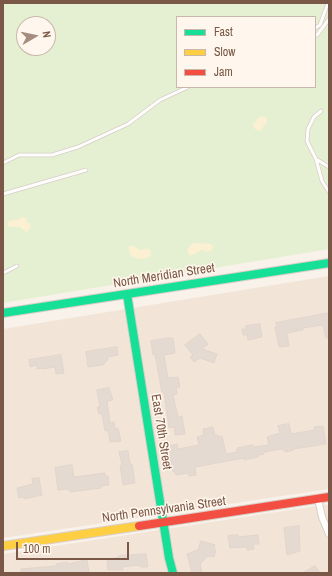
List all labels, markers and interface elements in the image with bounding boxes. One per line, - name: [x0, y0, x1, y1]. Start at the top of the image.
- north arrow: [16, 16, 56, 56]
- legend: [176, 16, 316, 88]
- text: Fast: [214, 24, 233, 40]
- text: N: [39, 30, 54, 39]
- text: Slow: [214, 44, 235, 60]
- text: Jam: [214, 64, 233, 80]
- street label: North Meridian Street: [112, 260, 216, 292]
- street label: East 70th Street: [147, 393, 175, 471]
- street label: North Pennsylvania Street: [101, 494, 227, 526]
- scale bar: [18, 534, 131, 560]
- text: 100 m: [23, 541, 50, 557]

